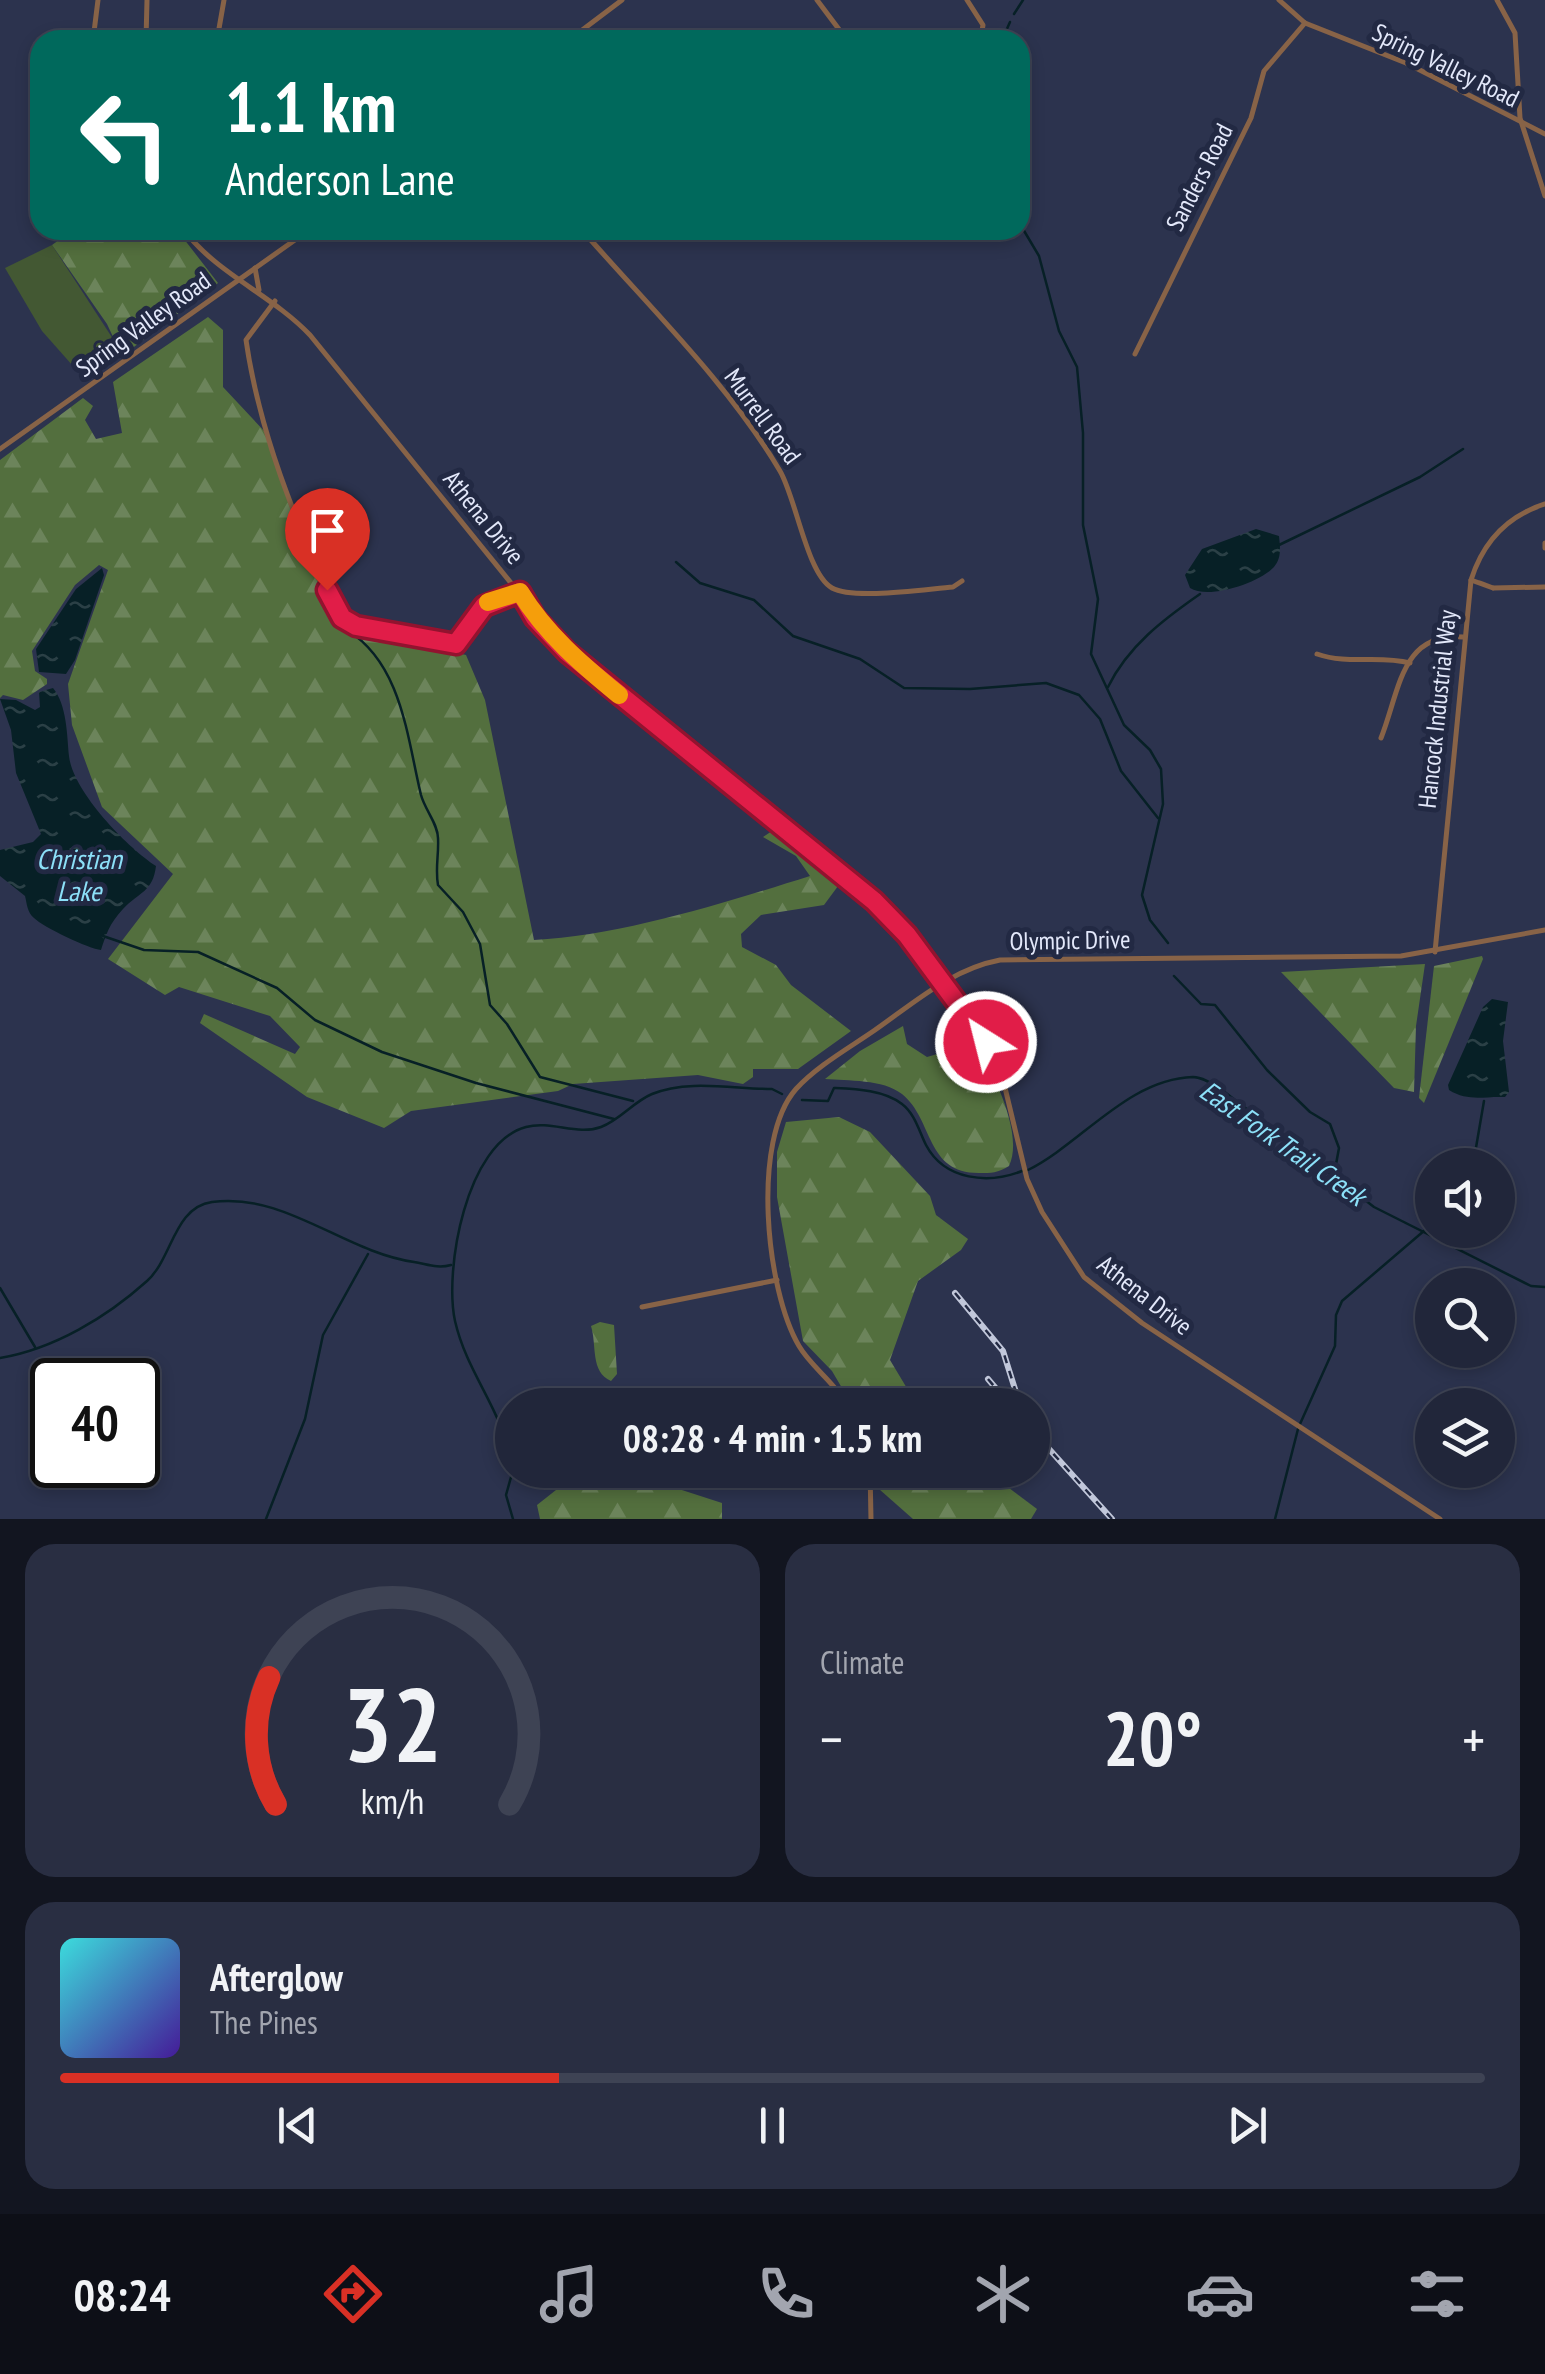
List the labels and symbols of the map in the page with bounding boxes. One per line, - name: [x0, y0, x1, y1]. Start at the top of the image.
- street label: Spring Valley Road: [1368, 16, 1524, 114]
- street label: Sanders Road: [1158, 118, 1240, 236]
- street label: Spring Valley Road: [69, 264, 217, 384]
- street label: Murrell Road: [718, 362, 808, 470]
- street label: Athena Drive: [437, 464, 531, 570]
- pin: [285, 488, 370, 591]
- street label: Hancock Industrial Way: [1411, 608, 1463, 810]
- water label: Christian Lake: [36, 840, 124, 909]
- street label: Olympic Drive: [1009, 923, 1131, 957]
- position arrow: [934, 990, 1038, 1094]
- water label: East Fork Trail Creek: [1193, 1072, 1376, 1215]
- street label: Athena Drive: [1091, 1248, 1199, 1342]
- speed limit sign: 40: [30, 1358, 160, 1488]

